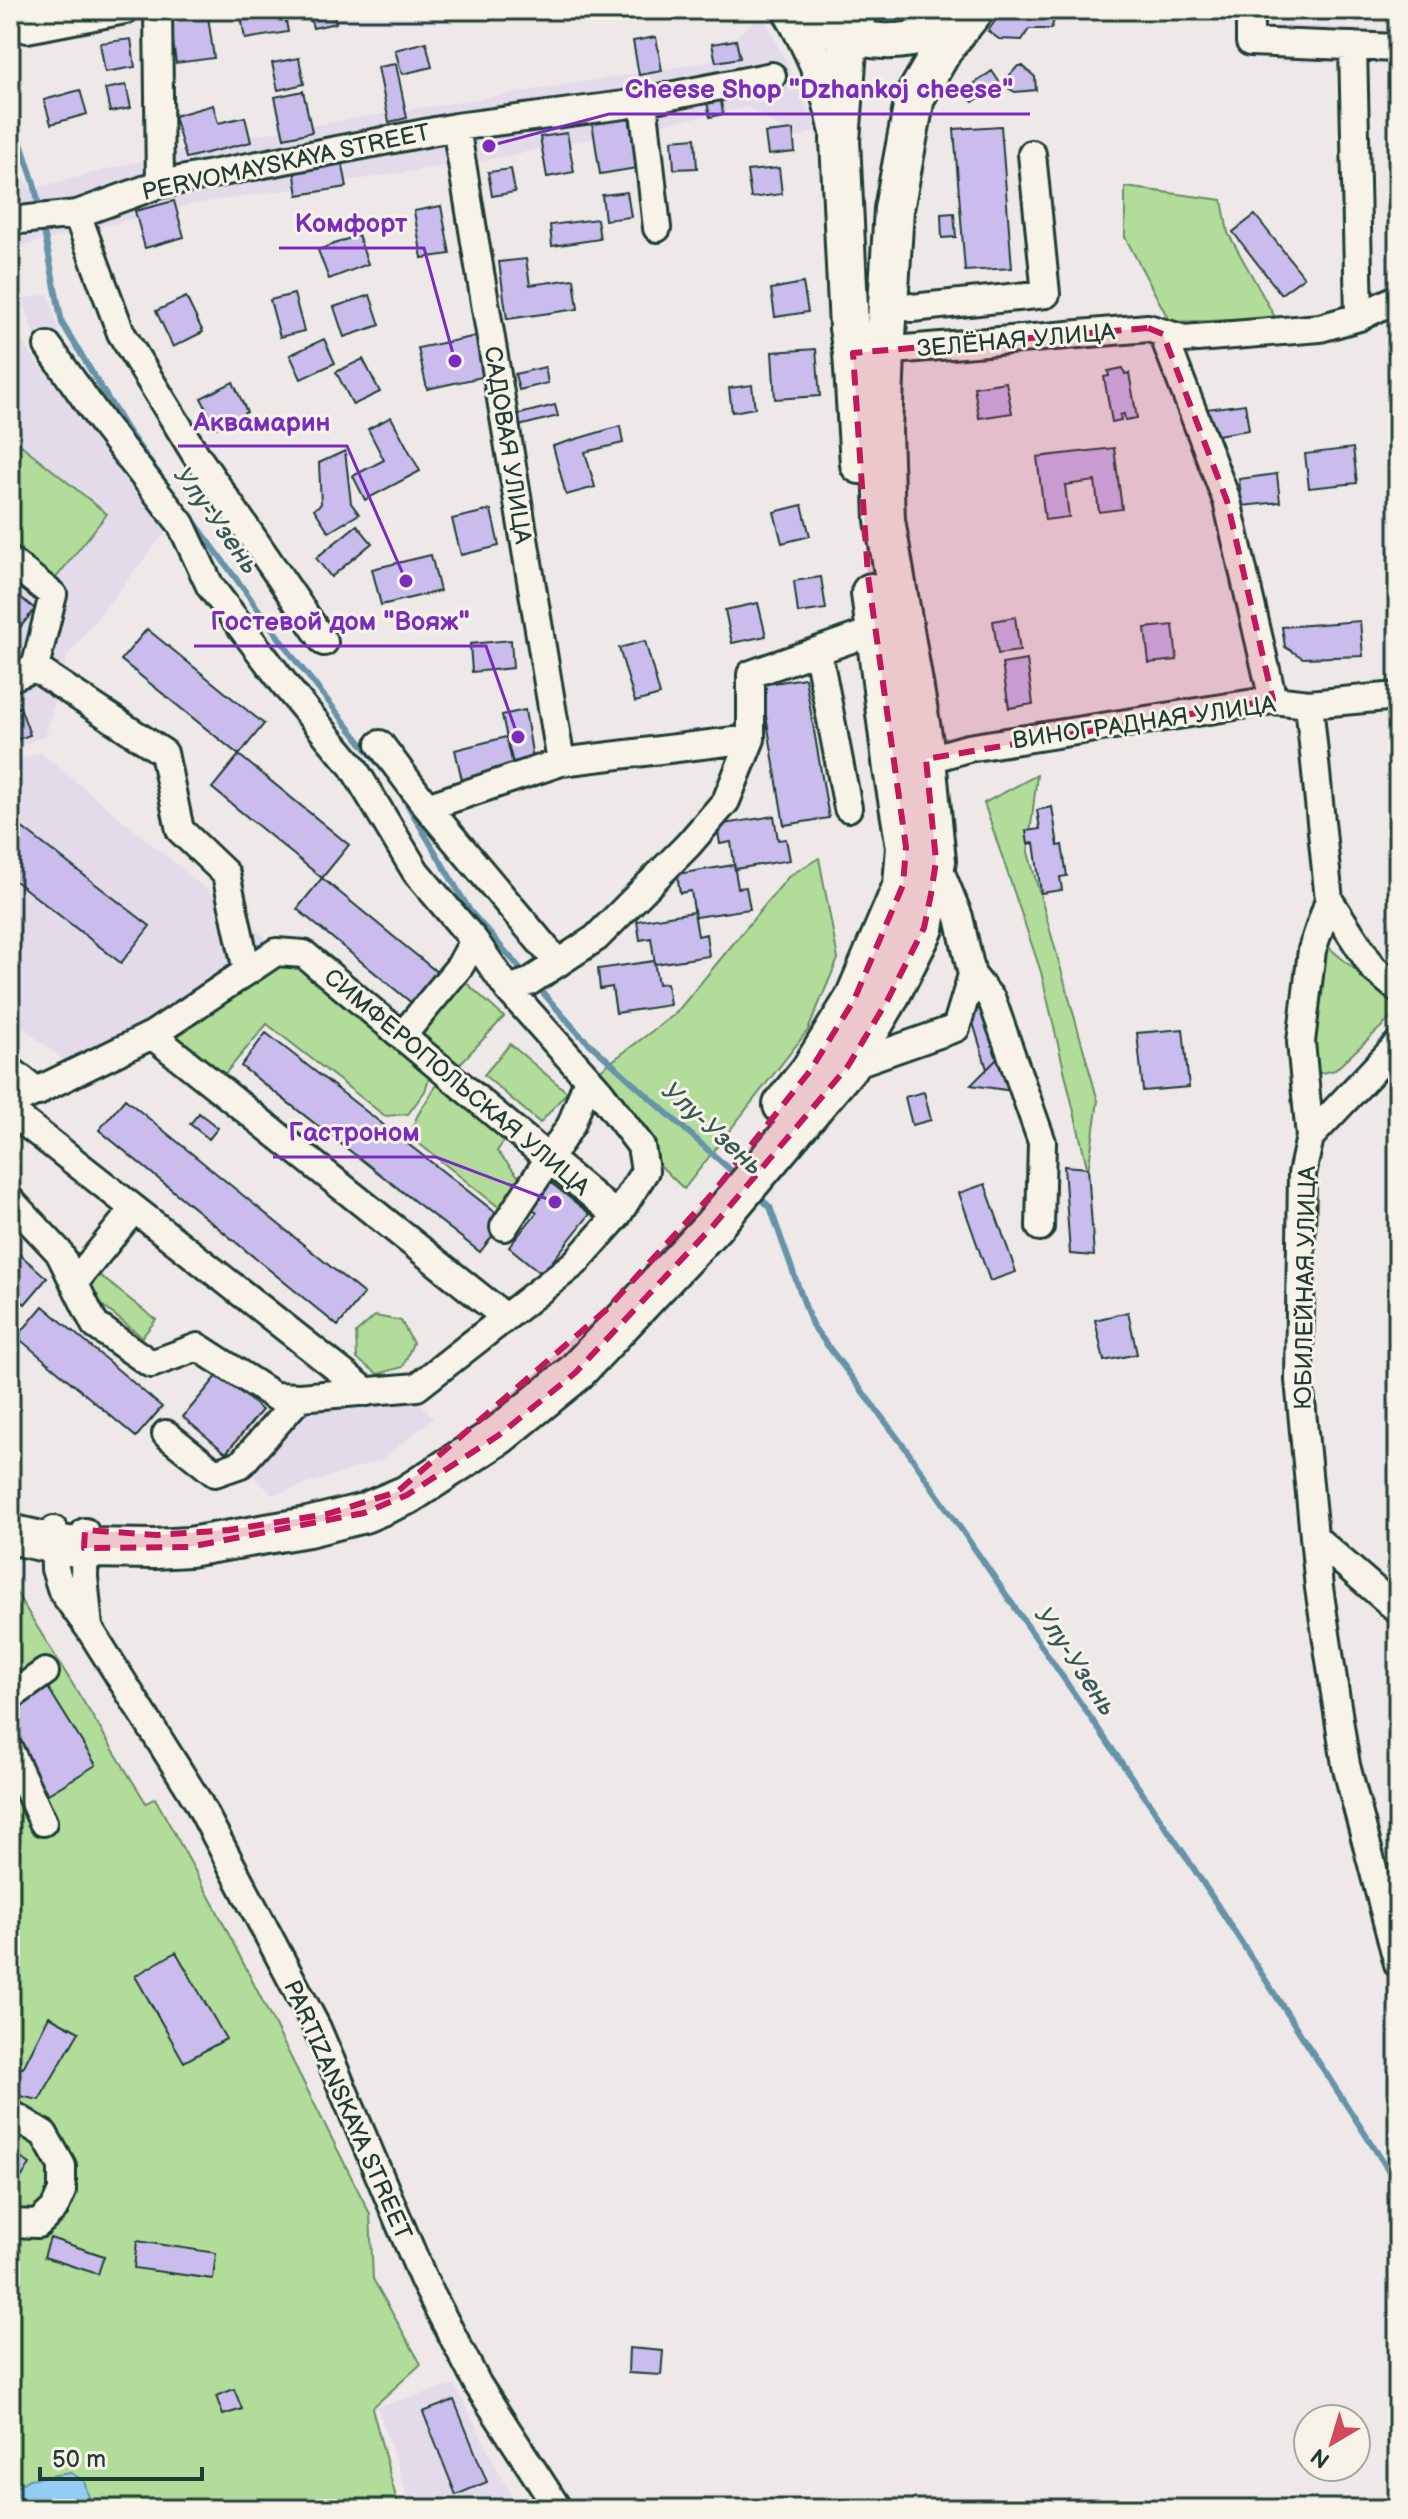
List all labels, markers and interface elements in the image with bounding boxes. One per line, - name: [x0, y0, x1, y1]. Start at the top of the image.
- callout: Cheese Shop "Dzhankoj cheese": [609, 64, 1030, 114]
- text: Cheese Shop "Dzhankoj cheese": [625, 75, 1013, 106]
- street label: PERVOMAYSKAYA STREET: [139, 118, 433, 207]
- callout: Комфорт: [279, 198, 424, 248]
- text: Комфорт: [295, 209, 408, 240]
- street label: ЗЕЛЁНАЯ УЛИЦА: [916, 317, 1117, 364]
- street label: САДОВАЯ УЛИЦА: [478, 344, 537, 546]
- callout: Аквамарин: [178, 396, 347, 446]
- text: Аквамарин: [192, 408, 331, 439]
- water label: Улу-Узень: [167, 461, 265, 581]
- callout: Гостевой дом "Вояж": [194, 596, 486, 646]
- text: Гостевой дом "Вояж": [210, 607, 470, 638]
- street label: ВИНОГРАДНАЯ УЛИЦА: [1011, 690, 1278, 755]
- street label: СИМФЕРОПОЛЬСКАЯ УЛИЦА: [318, 963, 596, 1202]
- water label: Улу-Узень: [655, 1076, 769, 1182]
- callout: Гастроном: [273, 1107, 436, 1157]
- text: Гастроном: [288, 1118, 420, 1149]
- street label: ЮБИЛЕЙНАЯ УЛИЦА: [1289, 1165, 1322, 1410]
- water label: Улу-Узень: [1027, 1601, 1123, 1722]
- street label: PARTIZANSKAYA STREET: [277, 1976, 418, 2245]
- north arrow: [1292, 2403, 1372, 2483]
- scale bar: [40, 2431, 202, 2481]
- text: N: [1306, 2442, 1335, 2473]
- text: 50 m: [52, 2445, 106, 2474]

